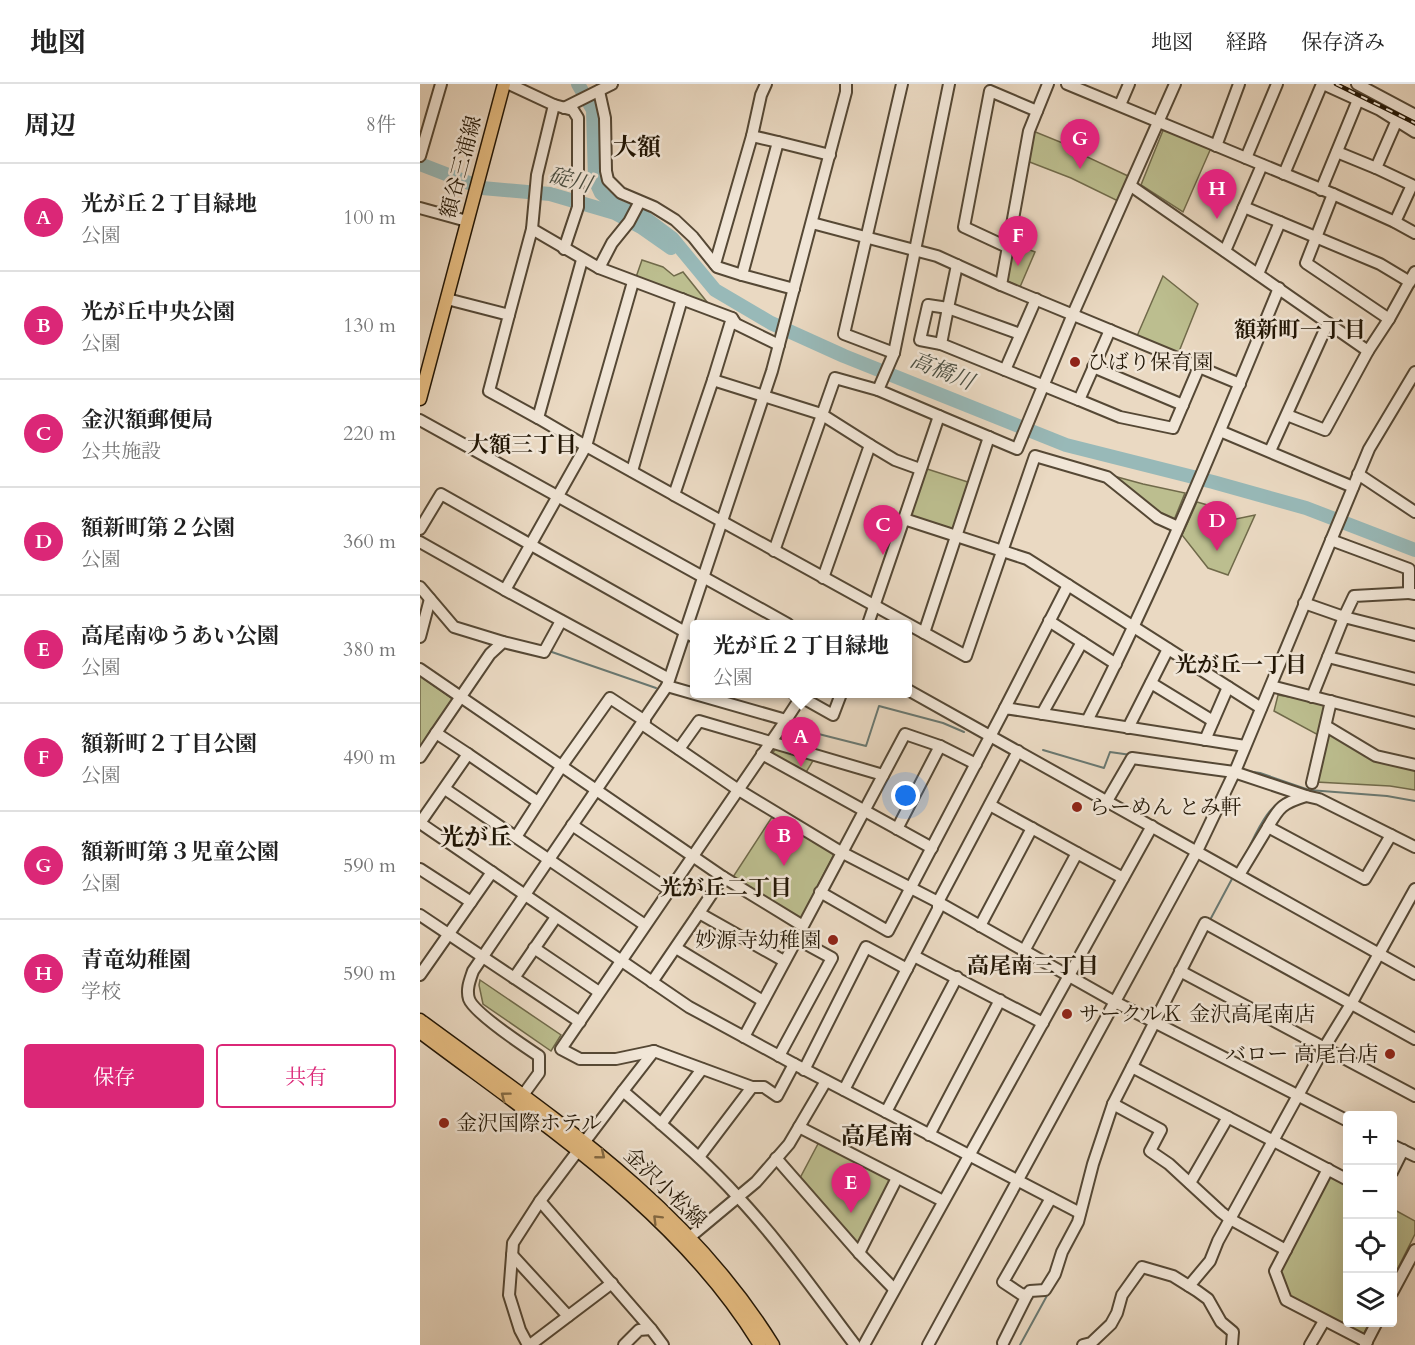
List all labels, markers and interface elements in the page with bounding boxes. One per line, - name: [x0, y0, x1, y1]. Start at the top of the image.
- text: 地図: [30, 24, 86, 62]
- text: 地図: [1151, 28, 1193, 57]
- text: 経路: [1226, 28, 1268, 57]
- text: 保存済み: [1301, 28, 1385, 57]
- text: 周辺: [24, 108, 76, 143]
- text: 8件: [366, 111, 396, 138]
- street label: 額谷三浦線: [433, 113, 489, 221]
- pin: G: [1060, 120, 1100, 169]
- district label: 大額: [613, 131, 661, 164]
- water label: 碇川: [545, 160, 597, 200]
- pin: H: [1198, 170, 1236, 219]
- text: 光が丘２丁目緑地: [81, 189, 257, 219]
- text: A: [36, 204, 51, 231]
- text: 100 m: [343, 204, 396, 231]
- pin: F: [998, 216, 1038, 266]
- text: 公園: [81, 222, 121, 249]
- text: 光が丘中央公園: [81, 297, 235, 327]
- text: B: [36, 312, 51, 339]
- text: 130 m: [343, 312, 396, 339]
- district label: 額新町一丁目: [1234, 315, 1366, 345]
- text: 公園: [81, 330, 121, 357]
- water label: 高橋川: [906, 345, 980, 398]
- place label: ひばり保育園: [1087, 348, 1213, 377]
- marker: ひばり保育園: [1068, 355, 1082, 369]
- text: 金沢額郵便局: [81, 405, 213, 435]
- text: C: [36, 420, 51, 447]
- text: 220 m: [343, 420, 396, 447]
- district label: 大額三丁目: [467, 430, 577, 460]
- text: 公共施設: [81, 438, 161, 465]
- pin: D: [1198, 502, 1236, 551]
- pin: C: [864, 506, 902, 555]
- text: 額新町第２公園: [81, 513, 235, 543]
- text: D: [35, 528, 52, 555]
- text: 360 m: [343, 528, 396, 555]
- text: 公園: [81, 546, 121, 573]
- popup: [690, 620, 912, 698]
- text: 高尾南ゆうあい公園: [81, 621, 279, 651]
- text: 光が丘２丁目緑地: [713, 631, 889, 661]
- text: E: [37, 636, 50, 663]
- text: 380 m: [343, 636, 396, 663]
- district label: 光が丘一丁目: [1175, 650, 1307, 680]
- text: 公園: [81, 654, 121, 681]
- text: 公園: [713, 664, 753, 691]
- pin: A: [782, 718, 820, 767]
- text: 額新町２丁目公園: [81, 729, 257, 759]
- text: F: [38, 744, 49, 771]
- text: 490 m: [343, 744, 396, 771]
- text: 公園: [81, 762, 121, 789]
- your location: [891, 781, 920, 810]
- place label: らーめん とみ軒: [1089, 793, 1242, 822]
- marker: らーめん とみ軒: [1070, 800, 1084, 814]
- pin: B: [764, 816, 804, 866]
- district label: 光が丘: [440, 821, 512, 854]
- text: 額新町第３児童公園: [81, 837, 279, 867]
- text: G: [35, 852, 52, 879]
- text: 590 m: [343, 852, 396, 879]
- text: 公園: [81, 870, 121, 897]
- district label: 光が丘二丁目: [660, 873, 792, 903]
- place label: 妙源寺幼稚園: [695, 926, 821, 955]
- marker: 妙源寺幼稚園: [826, 933, 840, 947]
- text: 青竜幼稚園: [81, 945, 191, 975]
- district label: 高尾南三丁目: [967, 951, 1099, 981]
- text: H: [35, 960, 52, 987]
- text: 590 m: [343, 960, 396, 987]
- text: 学校: [81, 978, 121, 1005]
- place label: サークルＫ 金沢高尾南店: [1079, 1000, 1315, 1029]
- marker: サークルＫ 金沢高尾南店: [1060, 1007, 1074, 1021]
- place label: バロー 高尾台店: [1225, 1040, 1378, 1069]
- button: 保存: [24, 1044, 204, 1108]
- button: 共有: [216, 1044, 396, 1108]
- marker: バロー 高尾台店: [1383, 1047, 1397, 1061]
- one-way arrow: [501, 1092, 512, 1103]
- place label: 金沢国際ホテル: [456, 1109, 602, 1138]
- map controls: [1343, 1111, 1397, 1327]
- button: +: [1343, 1111, 1397, 1165]
- marker: 金沢国際ホテル: [437, 1116, 451, 1130]
- district label: 高尾南: [841, 1120, 913, 1153]
- street label: 金沢小松線: [617, 1141, 713, 1235]
- one-way arrow: [595, 1148, 606, 1159]
- pin: E: [832, 1164, 870, 1213]
- button: −: [1343, 1165, 1397, 1219]
- one-way arrow: [653, 1215, 664, 1225]
- button: locate: [1343, 1219, 1397, 1273]
- button: layers: [1343, 1273, 1397, 1327]

